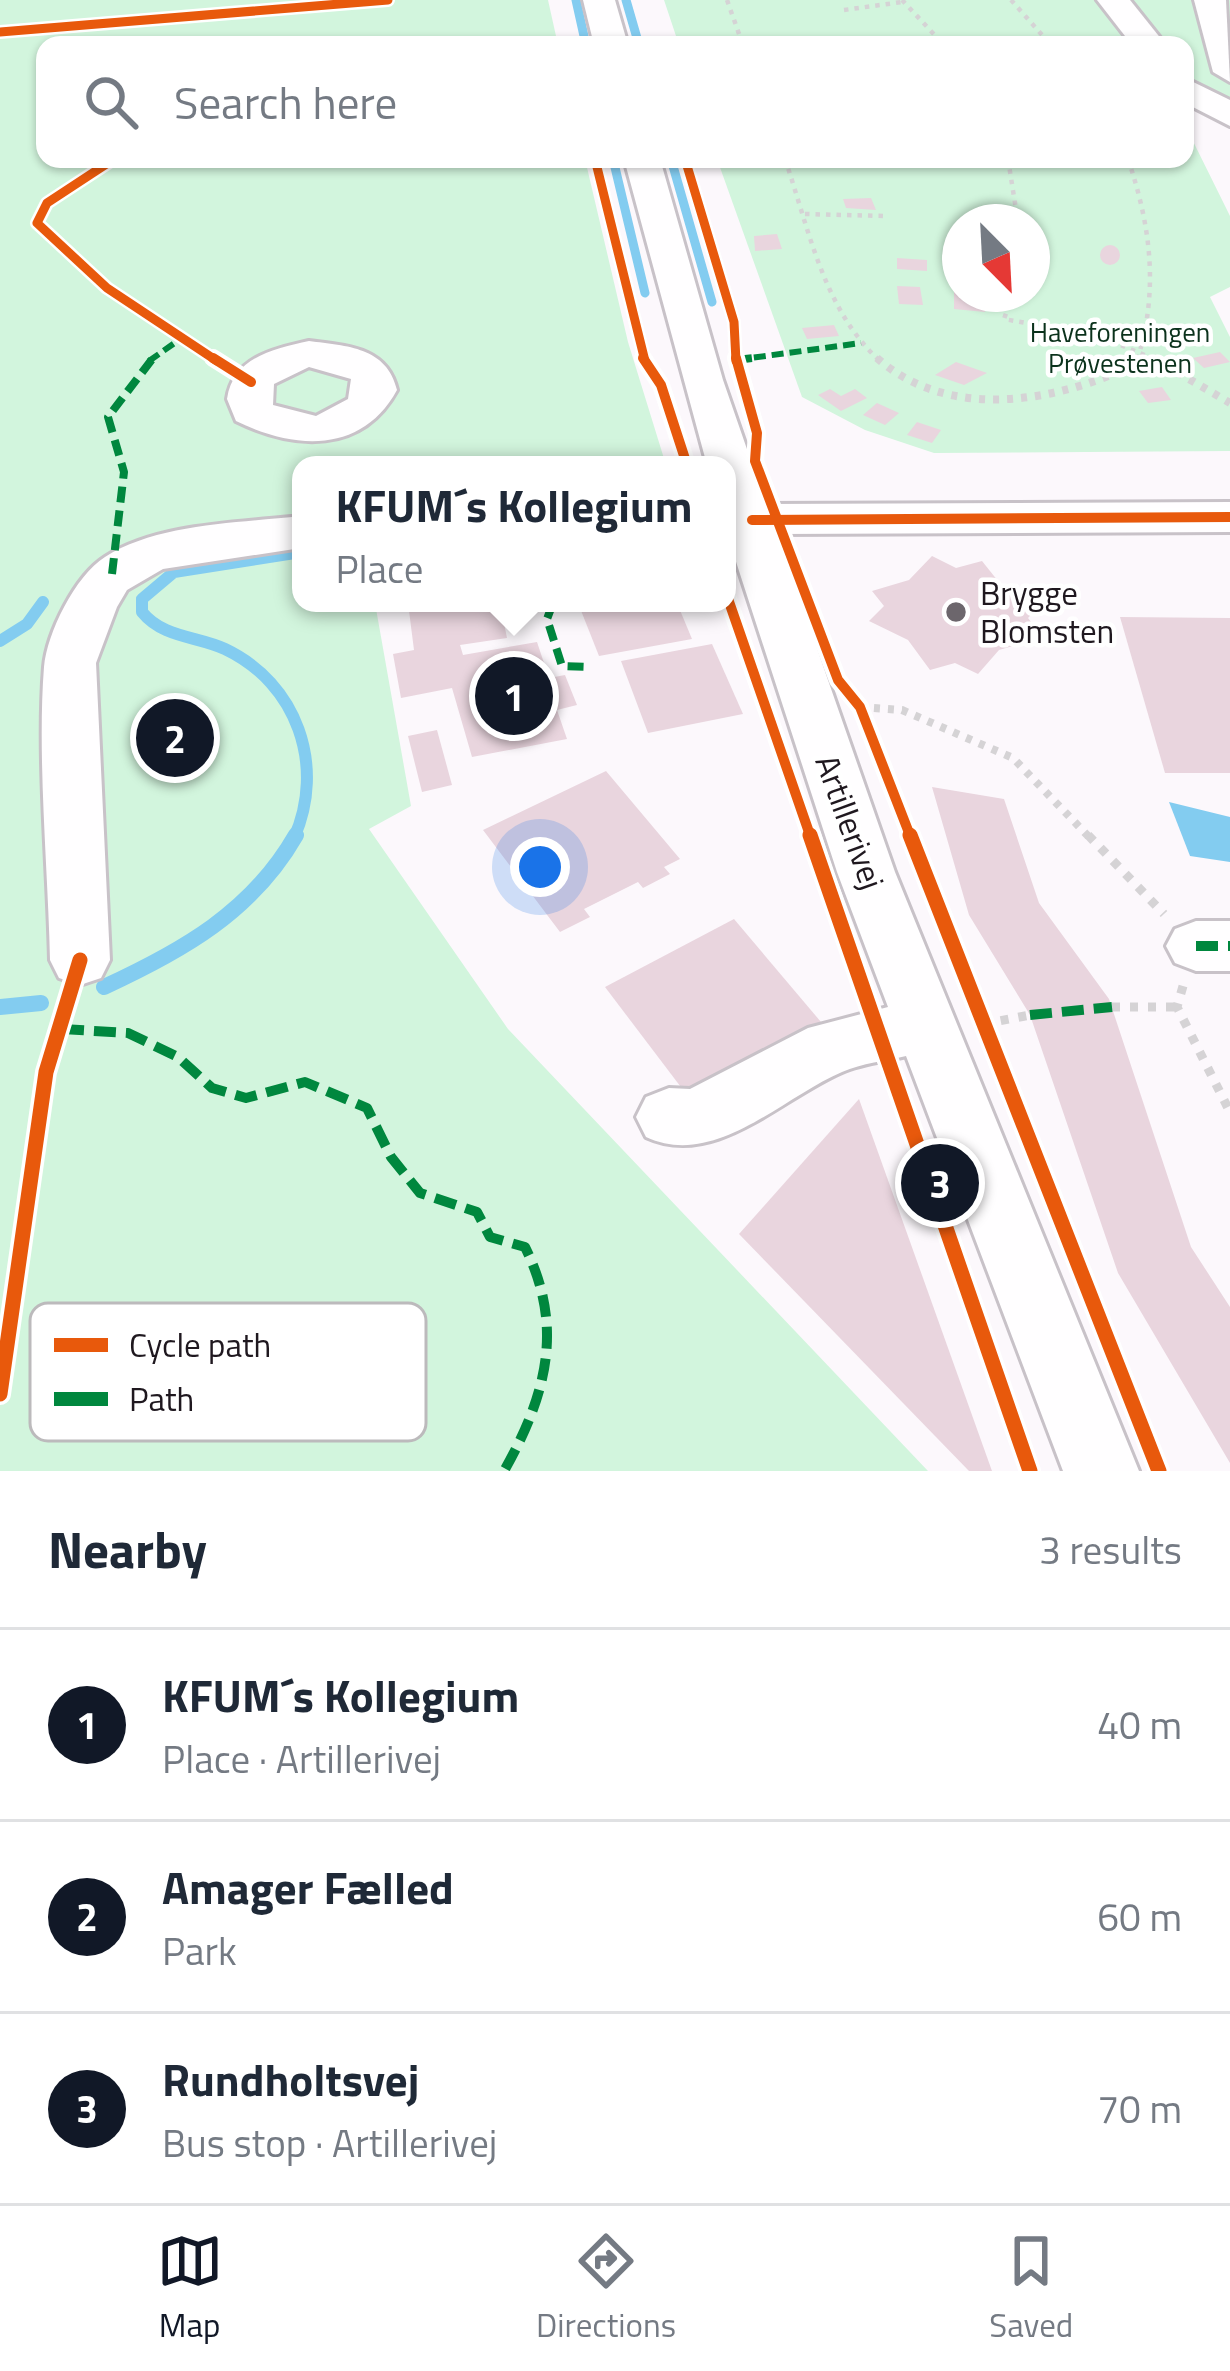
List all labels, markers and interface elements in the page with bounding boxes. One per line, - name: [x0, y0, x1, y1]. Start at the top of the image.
- search box: [36, 36, 1194, 168]
- text: Search here: [174, 68, 397, 136]
- icon: search: [78, 69, 144, 135]
- north arrow: [942, 204, 1050, 312]
- park label: Haveforeningen Prøvestenen: [1030, 311, 1210, 383]
- popup: [292, 456, 736, 612]
- text: KFUM´s Kollegium: [335, 471, 693, 539]
- text: Place: [335, 539, 424, 598]
- place label: Brygge Blomsten: [980, 568, 1114, 656]
- marker: Brygge Blomsten: [943, 599, 969, 625]
- pin: 1: [475, 651, 553, 741]
- pin: 2: [136, 693, 214, 783]
- street label: Artillerivej: [803, 748, 897, 896]
- your location: [510, 837, 570, 897]
- pin: 3: [901, 1138, 979, 1228]
- legend: [30, 1303, 426, 1441]
- text: Cycle path: [129, 1320, 271, 1370]
- text: Path: [129, 1374, 194, 1424]
- text: Nearby: [48, 1510, 207, 1588]
- text: 3 results: [1039, 1520, 1182, 1579]
- text: KFUM´s Kollegium: [162, 1661, 519, 1729]
- text: 1: [76, 1695, 98, 1754]
- text: 40 m: [1097, 1695, 1182, 1754]
- text: Place · Artillerivej: [162, 1729, 441, 1788]
- text: Amager Fælled: [162, 1853, 454, 1921]
- text: 2: [76, 1887, 98, 1946]
- text: 60 m: [1097, 1887, 1182, 1946]
- text: Park: [162, 1921, 237, 1980]
- text: Rundholtsvej: [162, 2045, 419, 2113]
- text: 3: [76, 2079, 98, 2138]
- text: 70 m: [1097, 2079, 1182, 2138]
- text: Bus stop · Artillerivej: [162, 2113, 497, 2172]
- tab: Map: [157, 2228, 223, 2350]
- tab: Directions: [536, 2228, 676, 2350]
- tab: Saved: [989, 2228, 1073, 2350]

